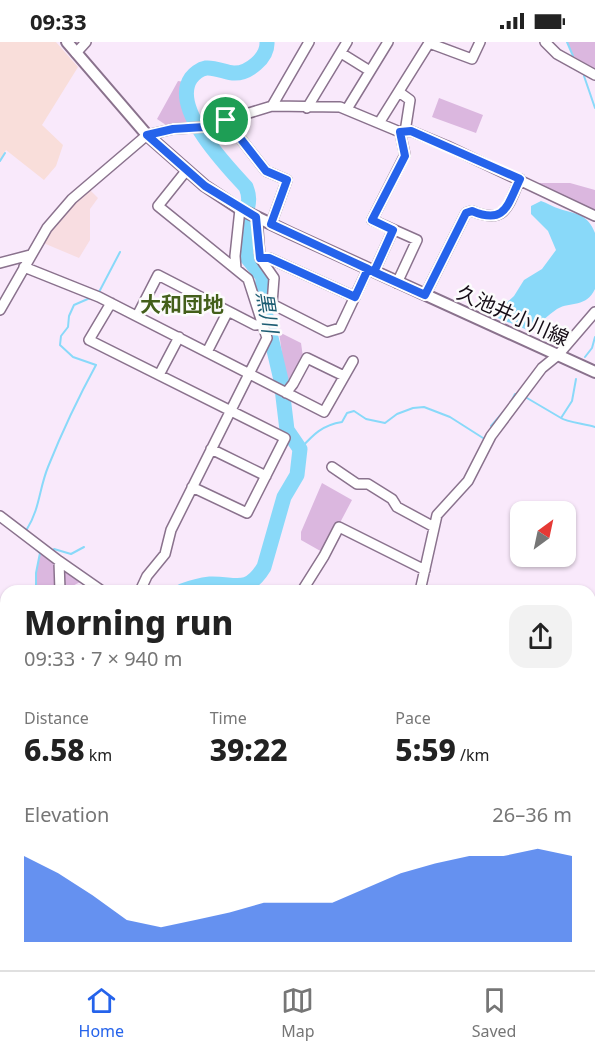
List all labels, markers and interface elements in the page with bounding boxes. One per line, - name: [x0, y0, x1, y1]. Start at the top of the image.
- text: 09:33: [30, 6, 87, 36]
- pin: [200, 94, 251, 145]
- icon: arrive: [209, 103, 242, 136]
- street label: 久池井小川線: [453, 278, 573, 352]
- water label: 黒川: [251, 289, 285, 337]
- district label: 大和団地: [140, 290, 224, 318]
- north arrow: [510, 501, 576, 567]
- map controls: [510, 501, 576, 567]
- text: Morning run: [24, 600, 233, 645]
- button: share: [509, 605, 572, 668]
- text: 09:33 · 7 × 940 m: [24, 645, 182, 672]
- text: Distance: [24, 707, 89, 729]
- text: Time: [210, 707, 247, 729]
- text: Pace: [395, 707, 431, 729]
- text: 6.58: [24, 729, 85, 770]
- text: 39:22: [210, 729, 288, 770]
- text: 5:59: [395, 729, 456, 770]
- text: km: [85, 744, 112, 766]
- text: /km: [456, 744, 490, 766]
- text: Elevation: [24, 801, 109, 828]
- text: 26–36 m: [492, 801, 572, 828]
- tab: Home: [79, 984, 124, 1042]
- tab: Map: [281, 984, 315, 1042]
- tab: Saved: [472, 984, 516, 1042]

